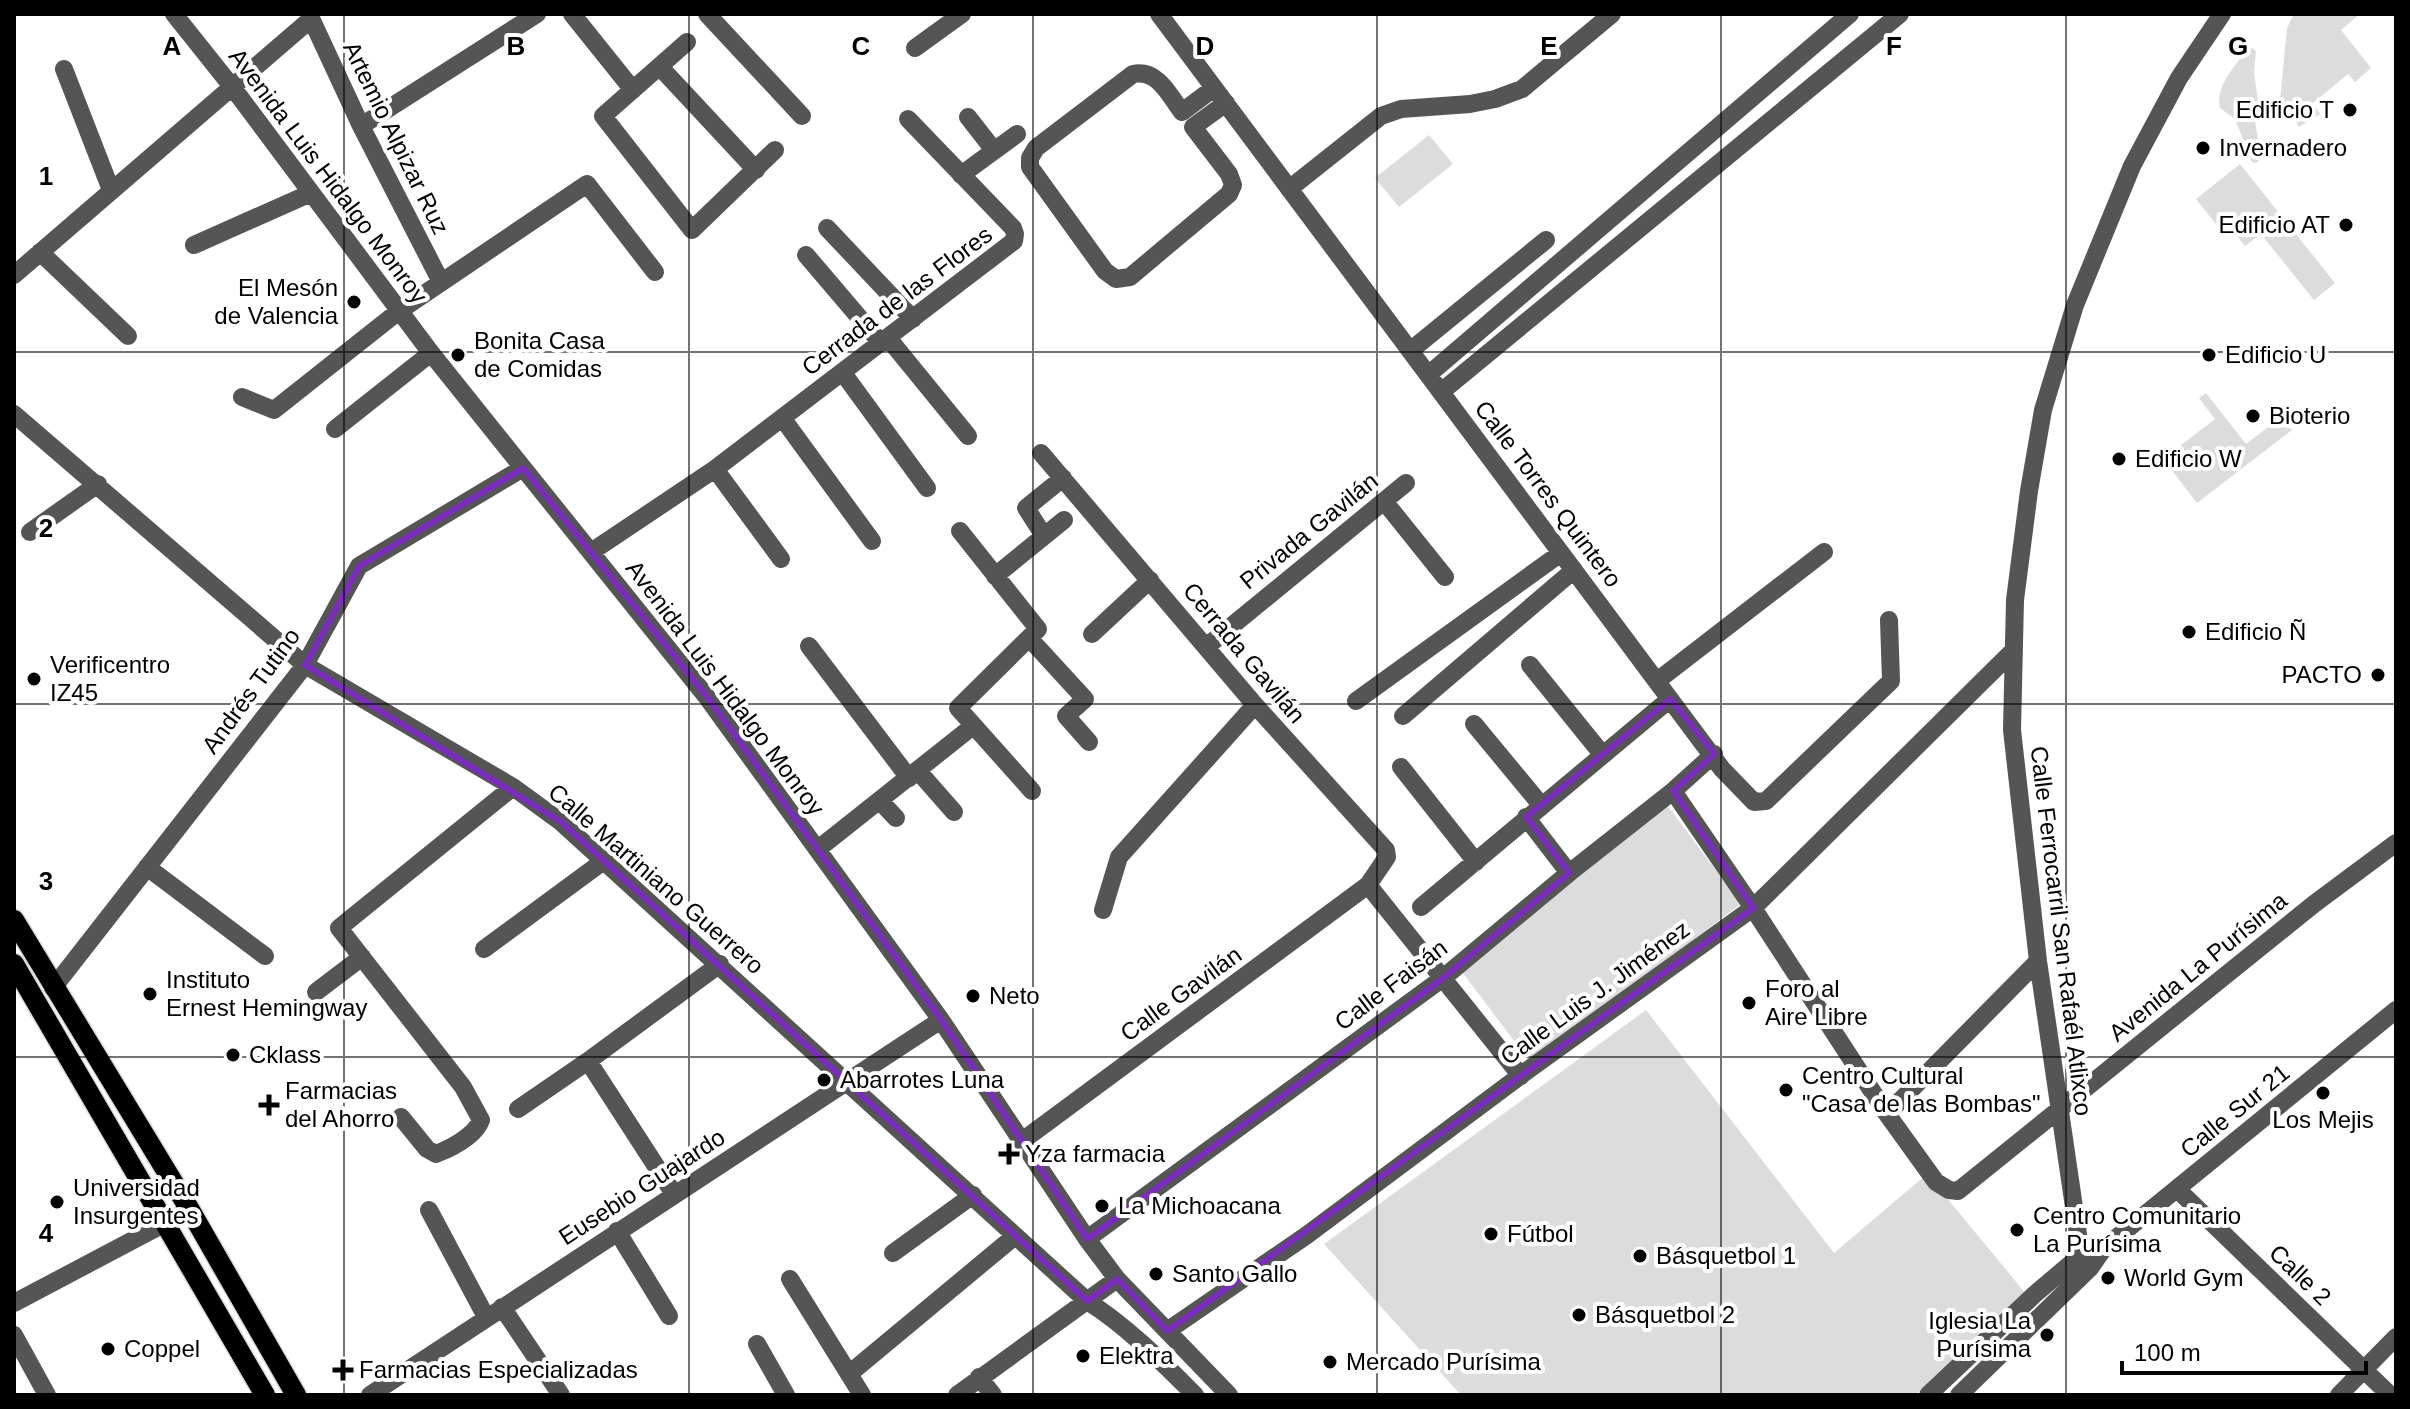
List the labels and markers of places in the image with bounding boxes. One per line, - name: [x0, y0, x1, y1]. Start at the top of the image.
- place label: Edificio T: [2236, 96, 2334, 123]
- marker: Edificio T: [2341, 101, 2359, 119]
- place label: Invernadero: [2219, 134, 2347, 161]
- marker: Invernadero: [2194, 139, 2212, 157]
- place label: Edificio AT: [2218, 211, 2330, 238]
- marker: Edificio AT: [2337, 216, 2355, 234]
- place label: El Mesón de Valencia: [214, 274, 339, 329]
- marker: El Mesón de Valencia: [345, 293, 363, 311]
- place label: Bonita Casa de Comidas: [474, 327, 605, 382]
- place label: Edificio U: [2225, 341, 2326, 368]
- marker: Bonita Casa de Comidas: [449, 346, 467, 364]
- marker: Edificio U: [2200, 346, 2218, 364]
- place label: Bioterio: [2269, 402, 2350, 429]
- marker: Bioterio: [2244, 407, 2262, 425]
- place label: Edificio W: [2135, 445, 2242, 472]
- marker: Edificio W: [2110, 450, 2128, 468]
- place label: Edificio Ñ: [2205, 618, 2306, 645]
- marker: Edificio Ñ: [2180, 623, 2198, 641]
- place label: Verificentro IZ45: [50, 651, 170, 706]
- place label: PACTO: [2282, 661, 2362, 688]
- marker: PACTO: [2369, 666, 2387, 684]
- marker: Verificentro IZ45: [25, 670, 43, 688]
- place label: Instituto Ernest Hemingway: [166, 966, 367, 1021]
- place label: Foro al Aire Libre: [1765, 975, 1868, 1030]
- place label: Neto: [989, 982, 1040, 1009]
- marker: Instituto Ernest Hemingway: [141, 985, 159, 1003]
- marker: Neto: [964, 987, 982, 1005]
- marker: Foro al Aire Libre: [1740, 994, 1758, 1012]
- place label: Cklass: [249, 1041, 321, 1068]
- marker: Cklass: [224, 1046, 242, 1064]
- place label: Centro Cultural "Casa de las Bombas": [1802, 1062, 2041, 1117]
- place label: Abarrotes Luna: [840, 1066, 1005, 1093]
- marker: Abarrotes Luna: [815, 1071, 833, 1089]
- place label: Farmacias del Ahorro: [285, 1077, 397, 1132]
- marker: Centro Cultural "Casa de las Bombas": [1777, 1081, 1795, 1099]
- marker: Los Mejis: [2314, 1084, 2332, 1102]
- marker: Farmacias del Ahorro: [260, 1096, 278, 1114]
- place label: Los Mejis: [2272, 1106, 2374, 1133]
- place label: Yza farmacia: [1025, 1140, 1166, 1167]
- marker: Yza farmacia: [1000, 1145, 1018, 1163]
- place label: Universidad Insurgentes: [73, 1174, 200, 1229]
- place label: La Michoacana: [1118, 1192, 1281, 1219]
- marker: Universidad Insurgentes: [48, 1193, 66, 1211]
- marker: La Michoacana: [1093, 1197, 1111, 1215]
- place label: Centro Comunitario La Purísima: [2033, 1202, 2241, 1257]
- place label: Fútbol: [1507, 1220, 1574, 1247]
- marker: Centro Comunitario La Purísima: [2008, 1221, 2026, 1239]
- marker: Fútbol: [1482, 1225, 1500, 1243]
- place label: Básquetbol 1: [1656, 1242, 1796, 1269]
- marker: Básquetbol 1: [1631, 1247, 1649, 1265]
- place label: Santo Gallo: [1172, 1260, 1297, 1287]
- place label: World Gym: [2124, 1264, 2244, 1291]
- marker: Santo Gallo: [1147, 1265, 1165, 1283]
- marker: World Gym: [2099, 1269, 2117, 1287]
- place label: Básquetbol 2: [1595, 1301, 1735, 1328]
- marker: Básquetbol 2: [1570, 1306, 1588, 1324]
- place label: Iglesia La Purísima: [1928, 1307, 2032, 1362]
- marker: Iglesia La Purísima: [2038, 1326, 2056, 1344]
- place label: Coppel: [124, 1335, 200, 1362]
- marker: Coppel: [99, 1340, 117, 1358]
- place label: Elektra: [1099, 1342, 1174, 1369]
- marker: Elektra: [1074, 1347, 1092, 1365]
- place label: Mercado Purísima: [1346, 1348, 1541, 1375]
- marker: Mercado Purísima: [1321, 1353, 1339, 1371]
- place label: Farmacias Especializadas: [359, 1356, 638, 1383]
- marker: Farmacias Especializadas: [334, 1361, 352, 1379]

